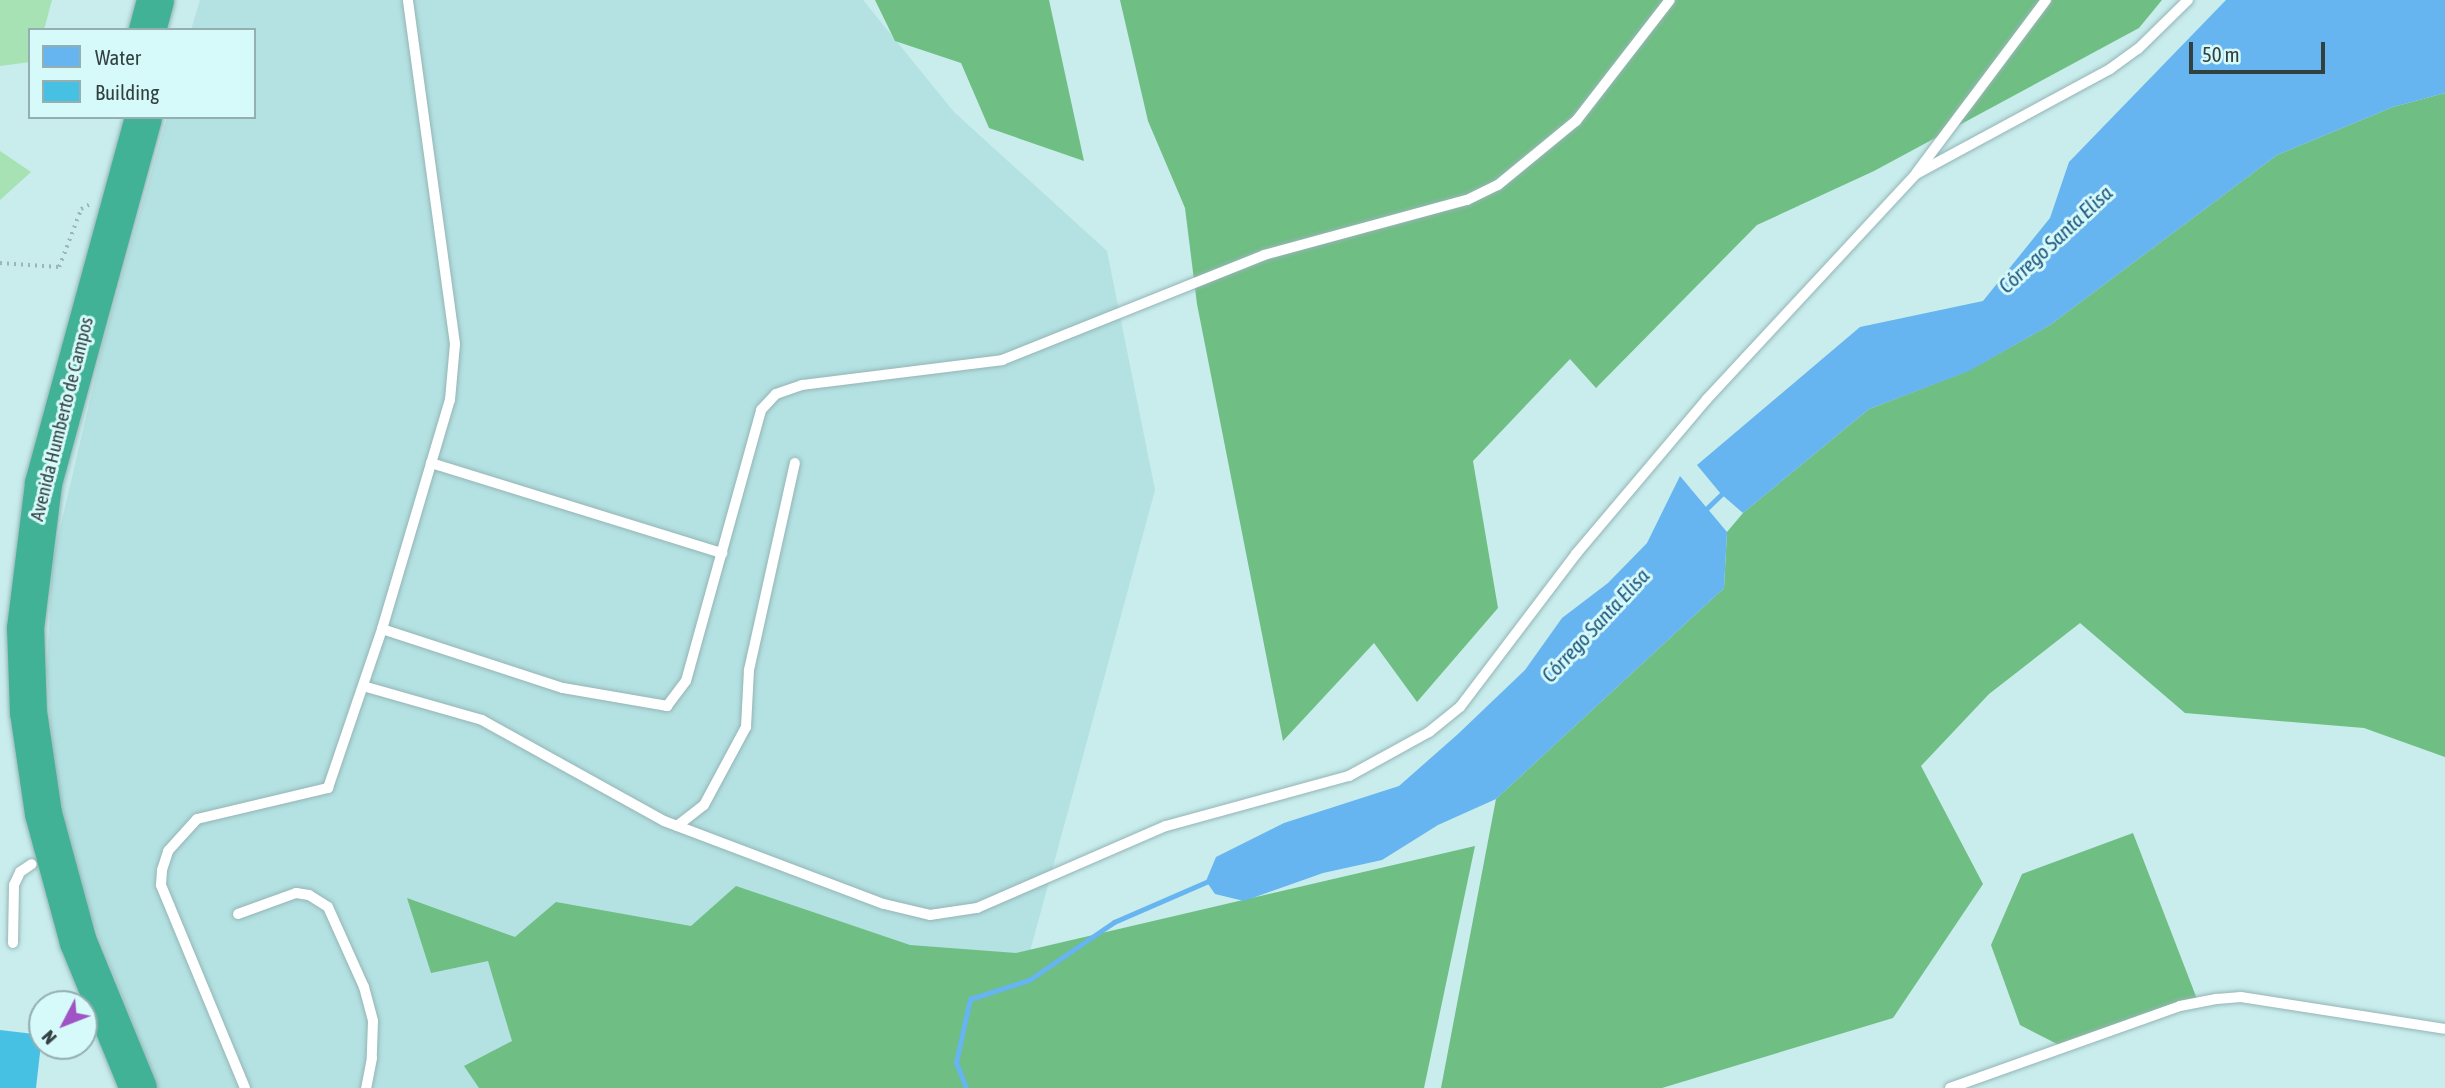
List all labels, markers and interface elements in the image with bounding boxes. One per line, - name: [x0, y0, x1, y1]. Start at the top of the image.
- legend: [28, 28, 256, 119]
- scale bar: [2193, 28, 2330, 72]
- text: 50 m: [2202, 42, 2240, 66]
- text: Water: [95, 45, 141, 69]
- text: Building: [95, 80, 159, 104]
- water label: Córrego Santa Elisa: [1993, 180, 2117, 298]
- street label: Avenida Humberto de Campos: [26, 315, 98, 523]
- water label: Córrego Santa Elisa: [1536, 563, 1654, 687]
- north arrow: [28, 990, 98, 1060]
- text: N: [37, 1026, 61, 1049]

